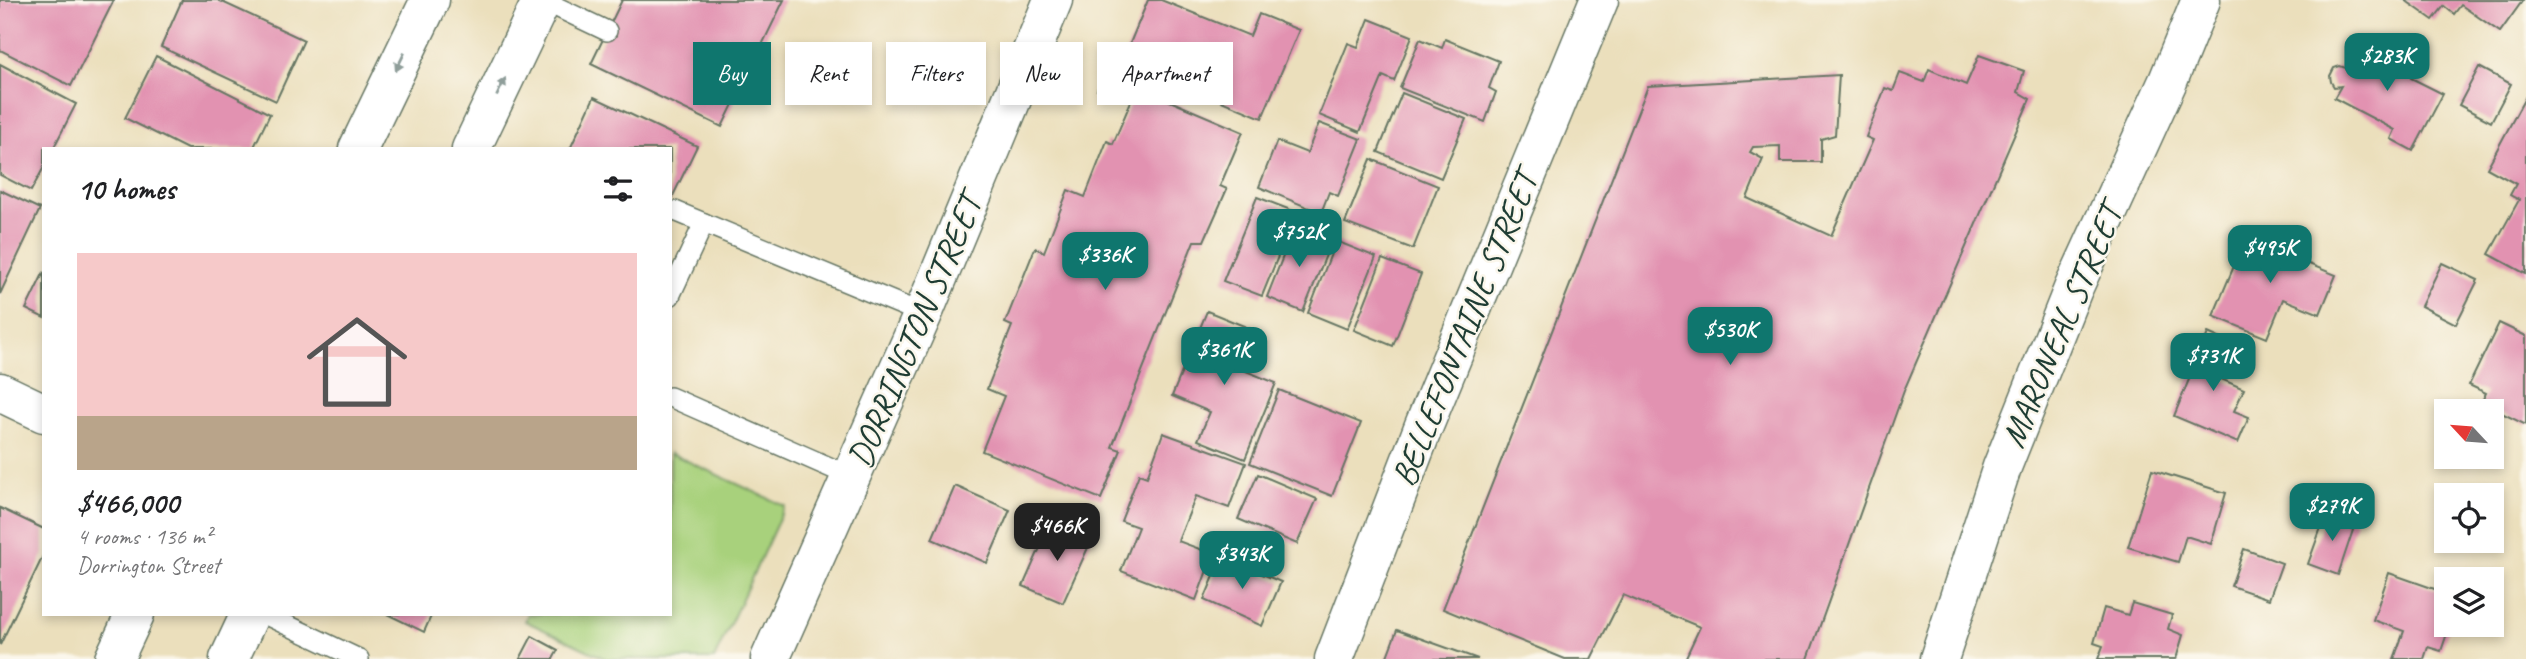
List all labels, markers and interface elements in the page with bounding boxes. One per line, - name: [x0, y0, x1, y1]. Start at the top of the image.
- pin: $283K: [2338, 34, 2436, 93]
- text: $283K: [2360, 41, 2414, 70]
- chip: Buy: [693, 42, 771, 105]
- chip: Rent: [785, 42, 872, 105]
- chip: Filters: [886, 42, 986, 105]
- chip: New: [1000, 42, 1083, 105]
- chip: Apartment: [1097, 42, 1233, 105]
- one-way arrow: [394, 51, 405, 72]
- one-way arrow: [495, 77, 506, 97]
- street label: BELLEFONTAINE STREET: [1381, 157, 1551, 493]
- text: 10 homes: [77, 170, 175, 208]
- icon: filters: [599, 170, 637, 208]
- street label: DORRINGTON STREET: [837, 180, 996, 474]
- street label: MARONEAL STREET: [1990, 190, 2136, 454]
- pin: $752K: [1250, 210, 1348, 269]
- text: $752K: [1273, 217, 1325, 246]
- pin: $495K: [2221, 226, 2319, 285]
- pin: $336K: [1056, 232, 1154, 292]
- text: $495K: [2244, 233, 2296, 262]
- text: $336K: [1078, 240, 1132, 269]
- icon: home: [294, 299, 420, 425]
- pin: $530K: [1681, 308, 1779, 367]
- text: $530K: [1704, 315, 1756, 344]
- pin: $361K: [1175, 328, 1273, 387]
- pin: $731K: [2164, 334, 2262, 393]
- text: $361K: [1197, 335, 1251, 364]
- text: $731K: [2187, 341, 2240, 370]
- north arrow: [2434, 399, 2504, 469]
- map controls: [2434, 399, 2504, 637]
- button: locate: [2434, 483, 2504, 553]
- text: $466,000: [77, 484, 179, 522]
- pin: $279K: [2283, 484, 2381, 543]
- text: $279K: [2306, 491, 2358, 520]
- pin: $466K: [1008, 504, 1106, 563]
- text: $466K: [1030, 511, 1084, 540]
- text: 4 rooms · 136 m²: [77, 522, 212, 551]
- pin: $343K: [1193, 532, 1291, 591]
- text: $343K: [1215, 539, 1269, 568]
- text: Dorrington Street: [77, 551, 220, 580]
- button: layers: [2434, 567, 2504, 637]

